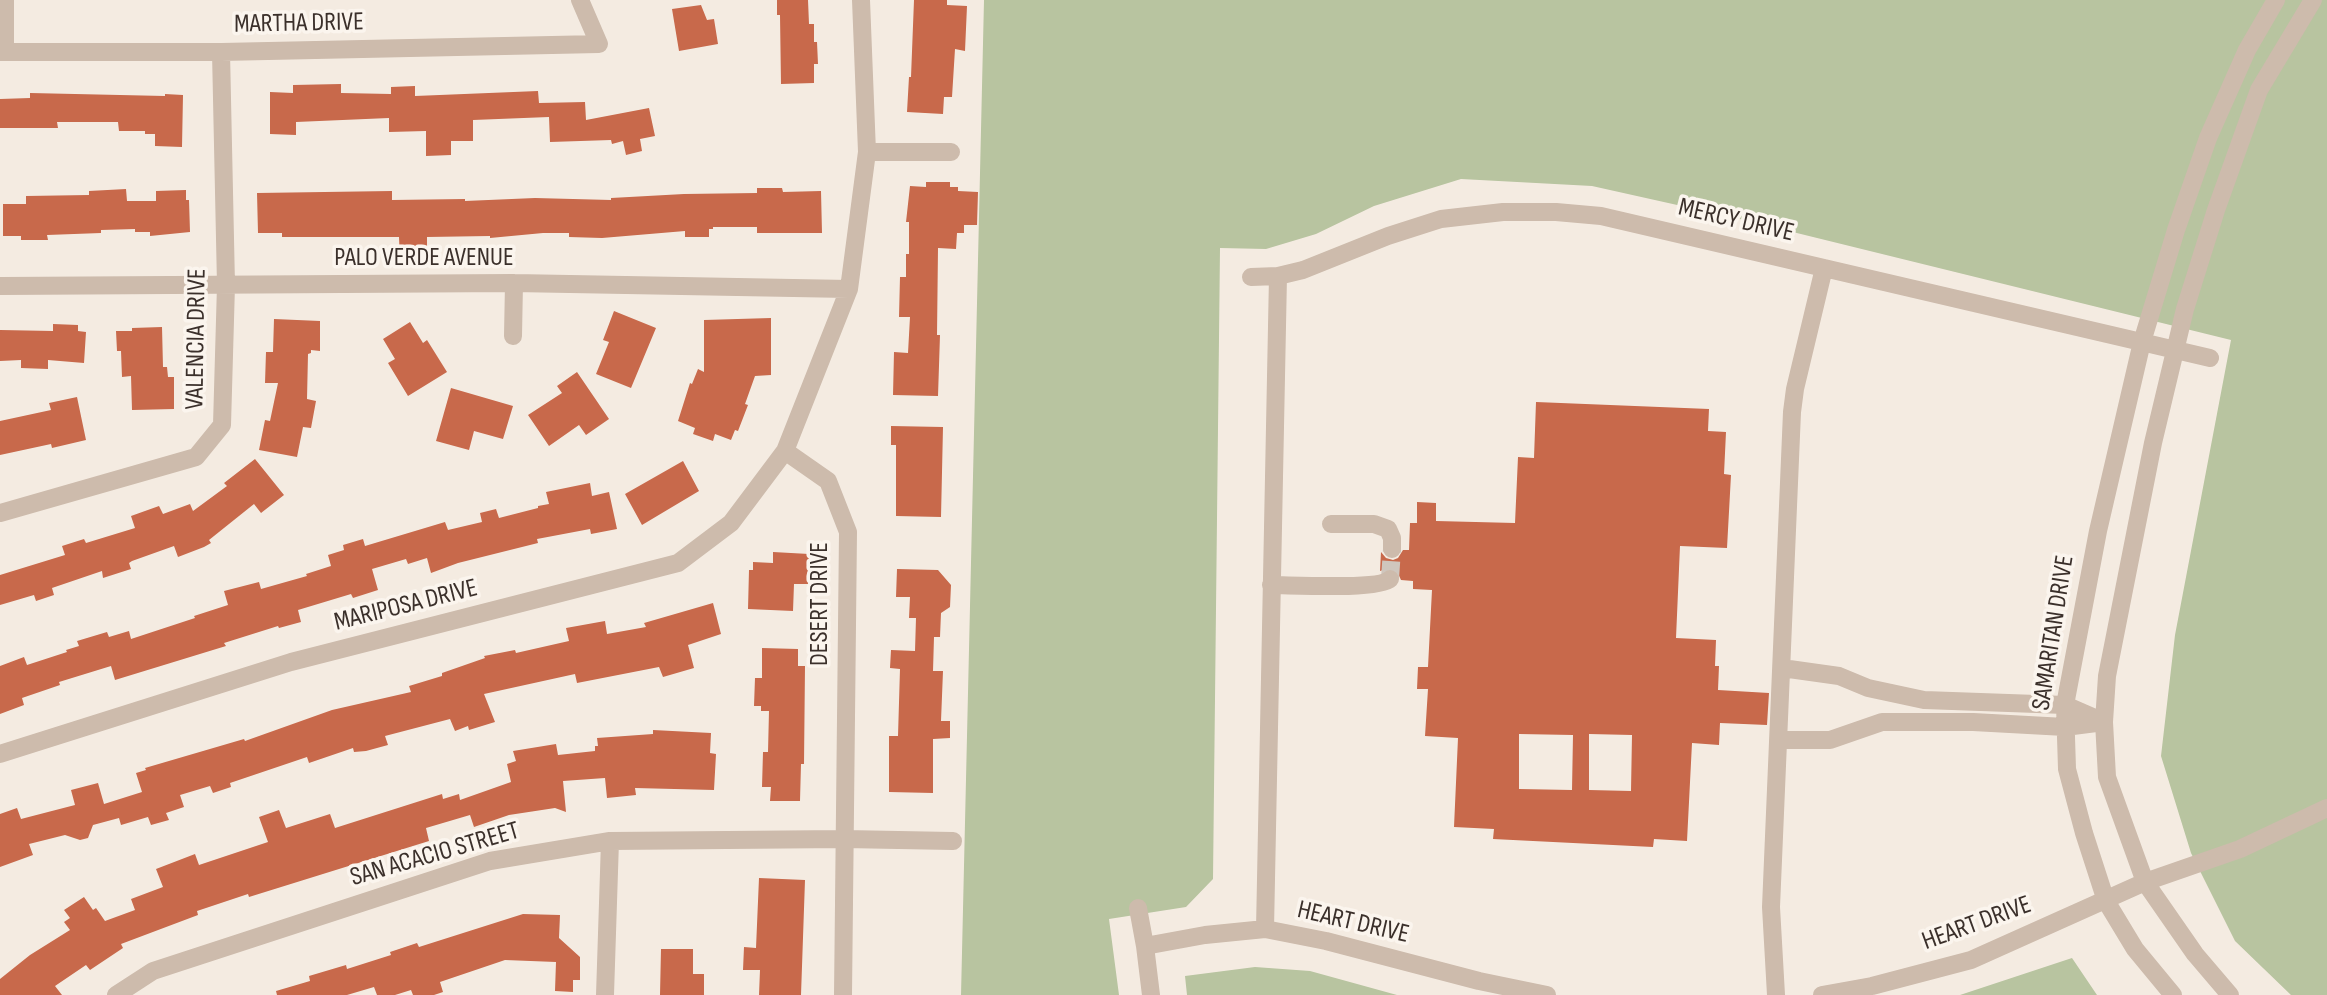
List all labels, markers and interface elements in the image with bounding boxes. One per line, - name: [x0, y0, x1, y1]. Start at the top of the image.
- street label: MARTHA DRIVE: [234, 7, 364, 41]
- street label: MERCY DRIVE: [1675, 193, 1797, 249]
- street label: PALO VERDE AVENUE: [334, 242, 514, 274]
- street label: VALENCIA DRIVE: [180, 268, 214, 410]
- street label: DESERT DRIVE: [804, 542, 836, 666]
- street label: SAMARITAN DRIVE: [2026, 553, 2082, 713]
- street label: MARIPOSA DRIVE: [331, 573, 481, 639]
- street label: SAN ACACIO STREET: [347, 816, 523, 894]
- street label: HEART DRIVE: [1918, 890, 2036, 958]
- street label: HEART DRIVE: [1294, 895, 1412, 951]

